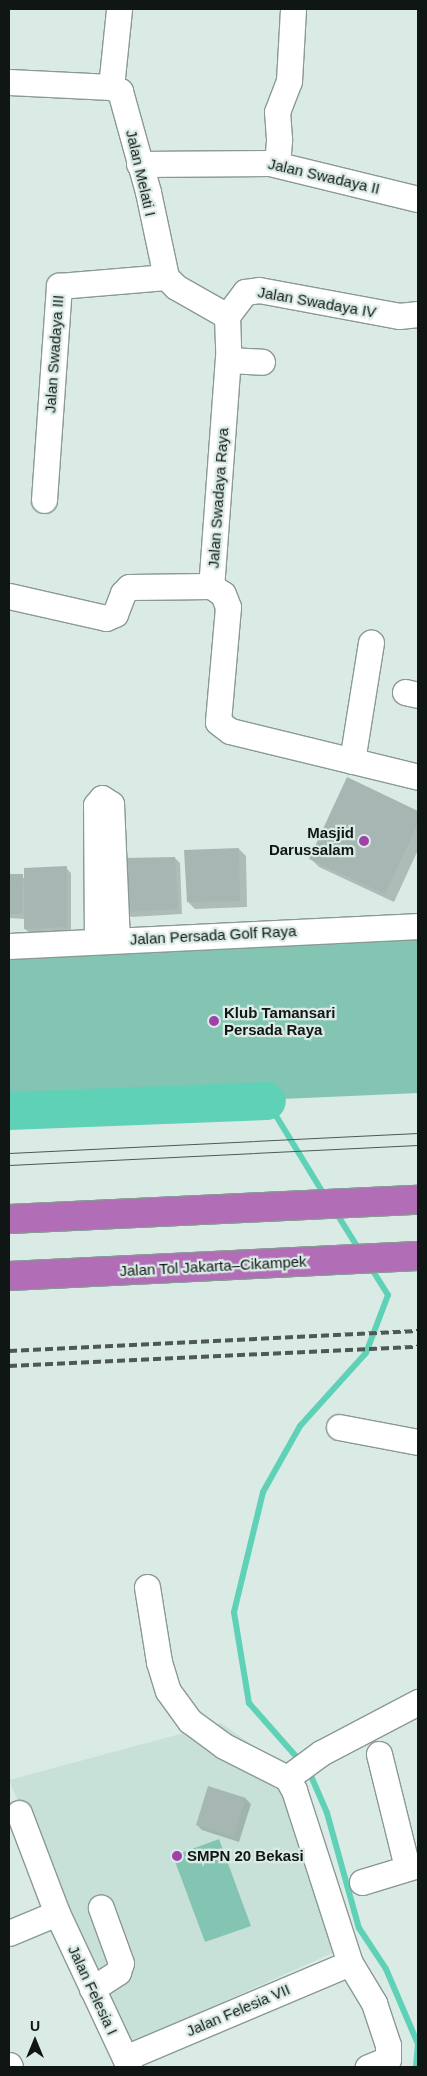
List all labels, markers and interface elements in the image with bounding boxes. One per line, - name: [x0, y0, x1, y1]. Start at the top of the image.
- street label: Jalan Melati I: [122, 128, 160, 218]
- street label: Jalan Swadaya II: [266, 154, 382, 198]
- street label: Jalan Swadaya IV: [256, 283, 378, 321]
- street label: Jalan Swadaya III: [41, 294, 67, 414]
- street label: Jalan Swadaya Raya: [204, 427, 232, 569]
- place label: Masjid Darussalam: [269, 823, 354, 858]
- marker: Masjid Darussalam: [358, 835, 370, 847]
- street label: Jalan Persada Golf Raya: [129, 922, 297, 948]
- place label: Klub Tamansari Persada Raya: [224, 1003, 335, 1038]
- marker: Klub Tamansari Persada Raya: [208, 1015, 220, 1027]
- street label: Jalan Tol Jakarta–Cikampek: [119, 1252, 307, 1280]
- place label: SMPN 20 Bekasi: [187, 1847, 304, 1865]
- marker: SMPN 20 Bekasi: [171, 1850, 183, 1862]
- street label: Jalan Felesia I: [64, 1942, 122, 2038]
- street label: Jalan Felesia VII: [183, 1980, 293, 2040]
- north arrow: [10, 2016, 60, 2066]
- text: U: [30, 2018, 40, 2034]

